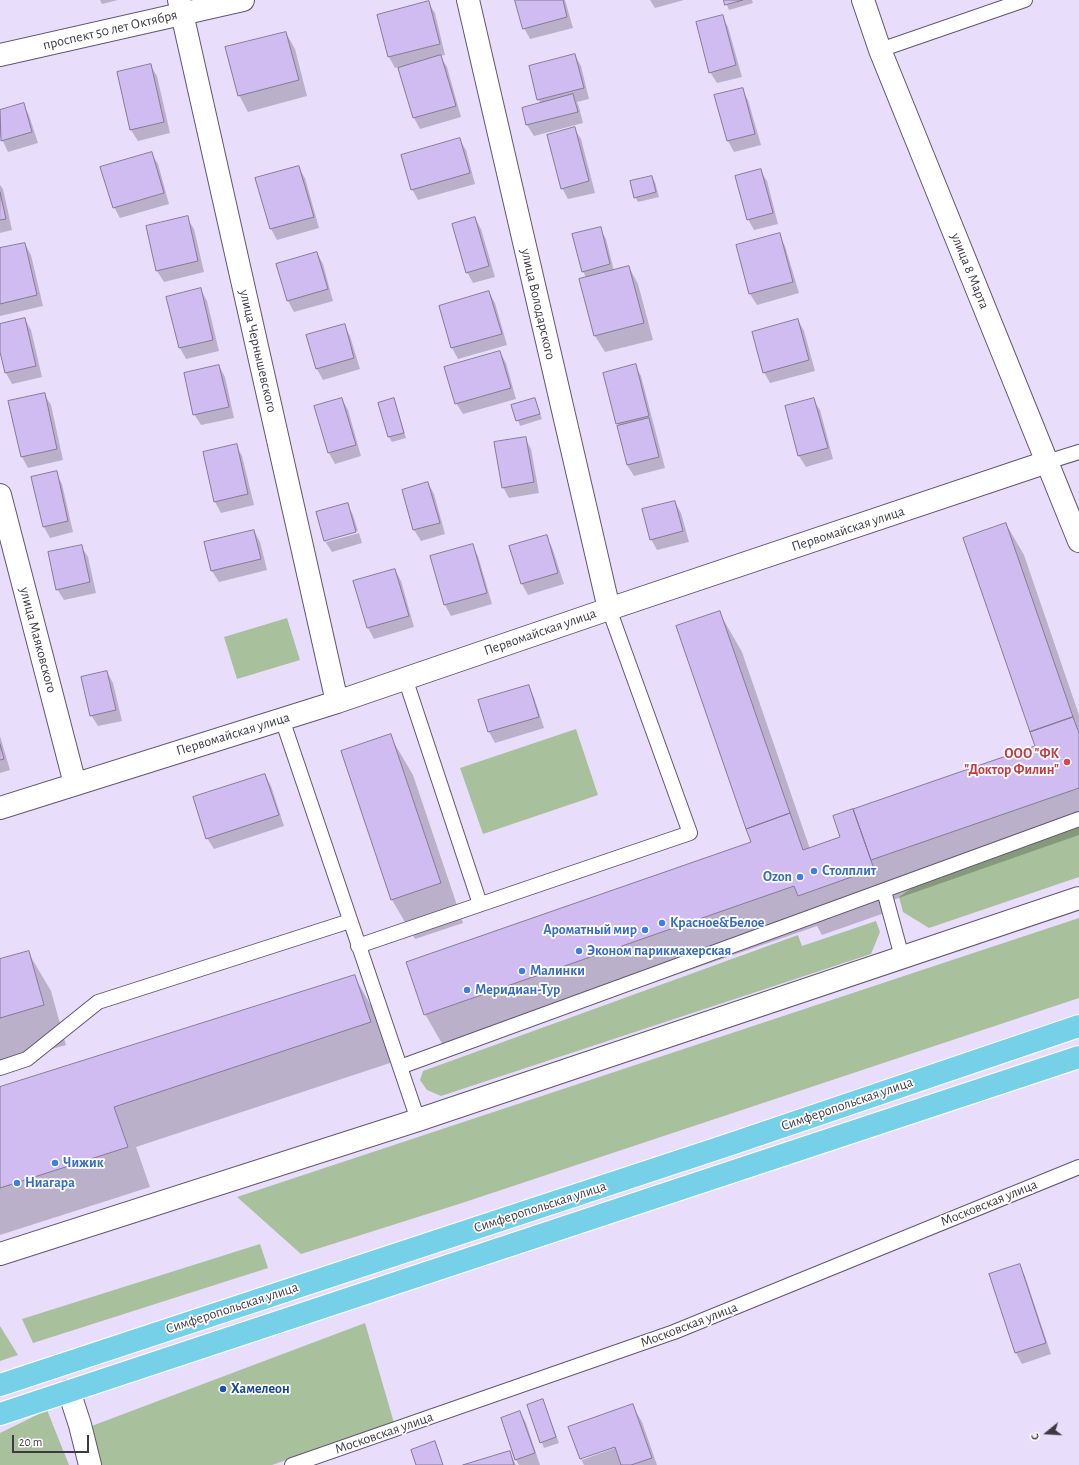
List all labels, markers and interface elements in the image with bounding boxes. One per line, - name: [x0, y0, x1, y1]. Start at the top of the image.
- street label: проспект 50 лет Октября: [41, 6, 179, 54]
- street label: улица 8 Марта: [947, 230, 993, 312]
- street label: улица Володарского: [517, 247, 559, 361]
- street label: улица Чернышевского: [236, 288, 280, 414]
- street label: Первомайская улица: [789, 503, 907, 555]
- street label: улица Маяковского: [16, 585, 60, 695]
- street label: Первомайская улица: [482, 605, 598, 659]
- street label: Первомайская улица: [174, 709, 292, 759]
- place label: ООО "ФК "Доктор Филин": [964, 746, 1059, 778]
- marker: ООО "ФК "Доктор Филин": [1062, 757, 1072, 767]
- place label: Столплит: [822, 863, 876, 879]
- marker: Столплит: [809, 866, 819, 876]
- place label: Ozon: [763, 869, 792, 885]
- marker: Ozon: [795, 872, 805, 882]
- place label: Красное&Белое: [670, 915, 764, 931]
- marker: Красное&Белое: [657, 918, 667, 928]
- place label: Ароматный мир: [543, 922, 637, 938]
- marker: Ароматный мир: [640, 925, 650, 935]
- place label: Эконом парикмахерская: [587, 943, 731, 959]
- marker: Эконом парикмахерская: [574, 946, 584, 956]
- place label: Малинки: [530, 963, 585, 979]
- marker: Малинки: [517, 966, 527, 976]
- place label: Меридиан-Тур: [475, 982, 560, 998]
- marker: Меридиан-Тур: [462, 985, 472, 995]
- street label: Симферопольская улица: [779, 1074, 915, 1134]
- place label: Чижик: [63, 1155, 104, 1171]
- marker: Чижик: [50, 1158, 60, 1168]
- place label: Ниагара: [25, 1175, 75, 1191]
- street label: Московская улица: [938, 1176, 1040, 1230]
- marker: Ниагара: [12, 1178, 22, 1188]
- street label: Симферопольская улица: [472, 1178, 608, 1236]
- street label: Симферопольская улица: [164, 1279, 300, 1337]
- street label: Московская улица: [638, 1299, 740, 1351]
- place label: Хамелеон: [231, 1381, 290, 1397]
- marker: Хамелеон: [218, 1384, 228, 1394]
- street label: Московская улица: [333, 1408, 435, 1458]
- north arrow: [1027, 1413, 1067, 1453]
- scale bar: [14, 1427, 91, 1453]
- text: С: [1029, 1432, 1041, 1441]
- text: 20 m: [19, 1436, 42, 1448]

